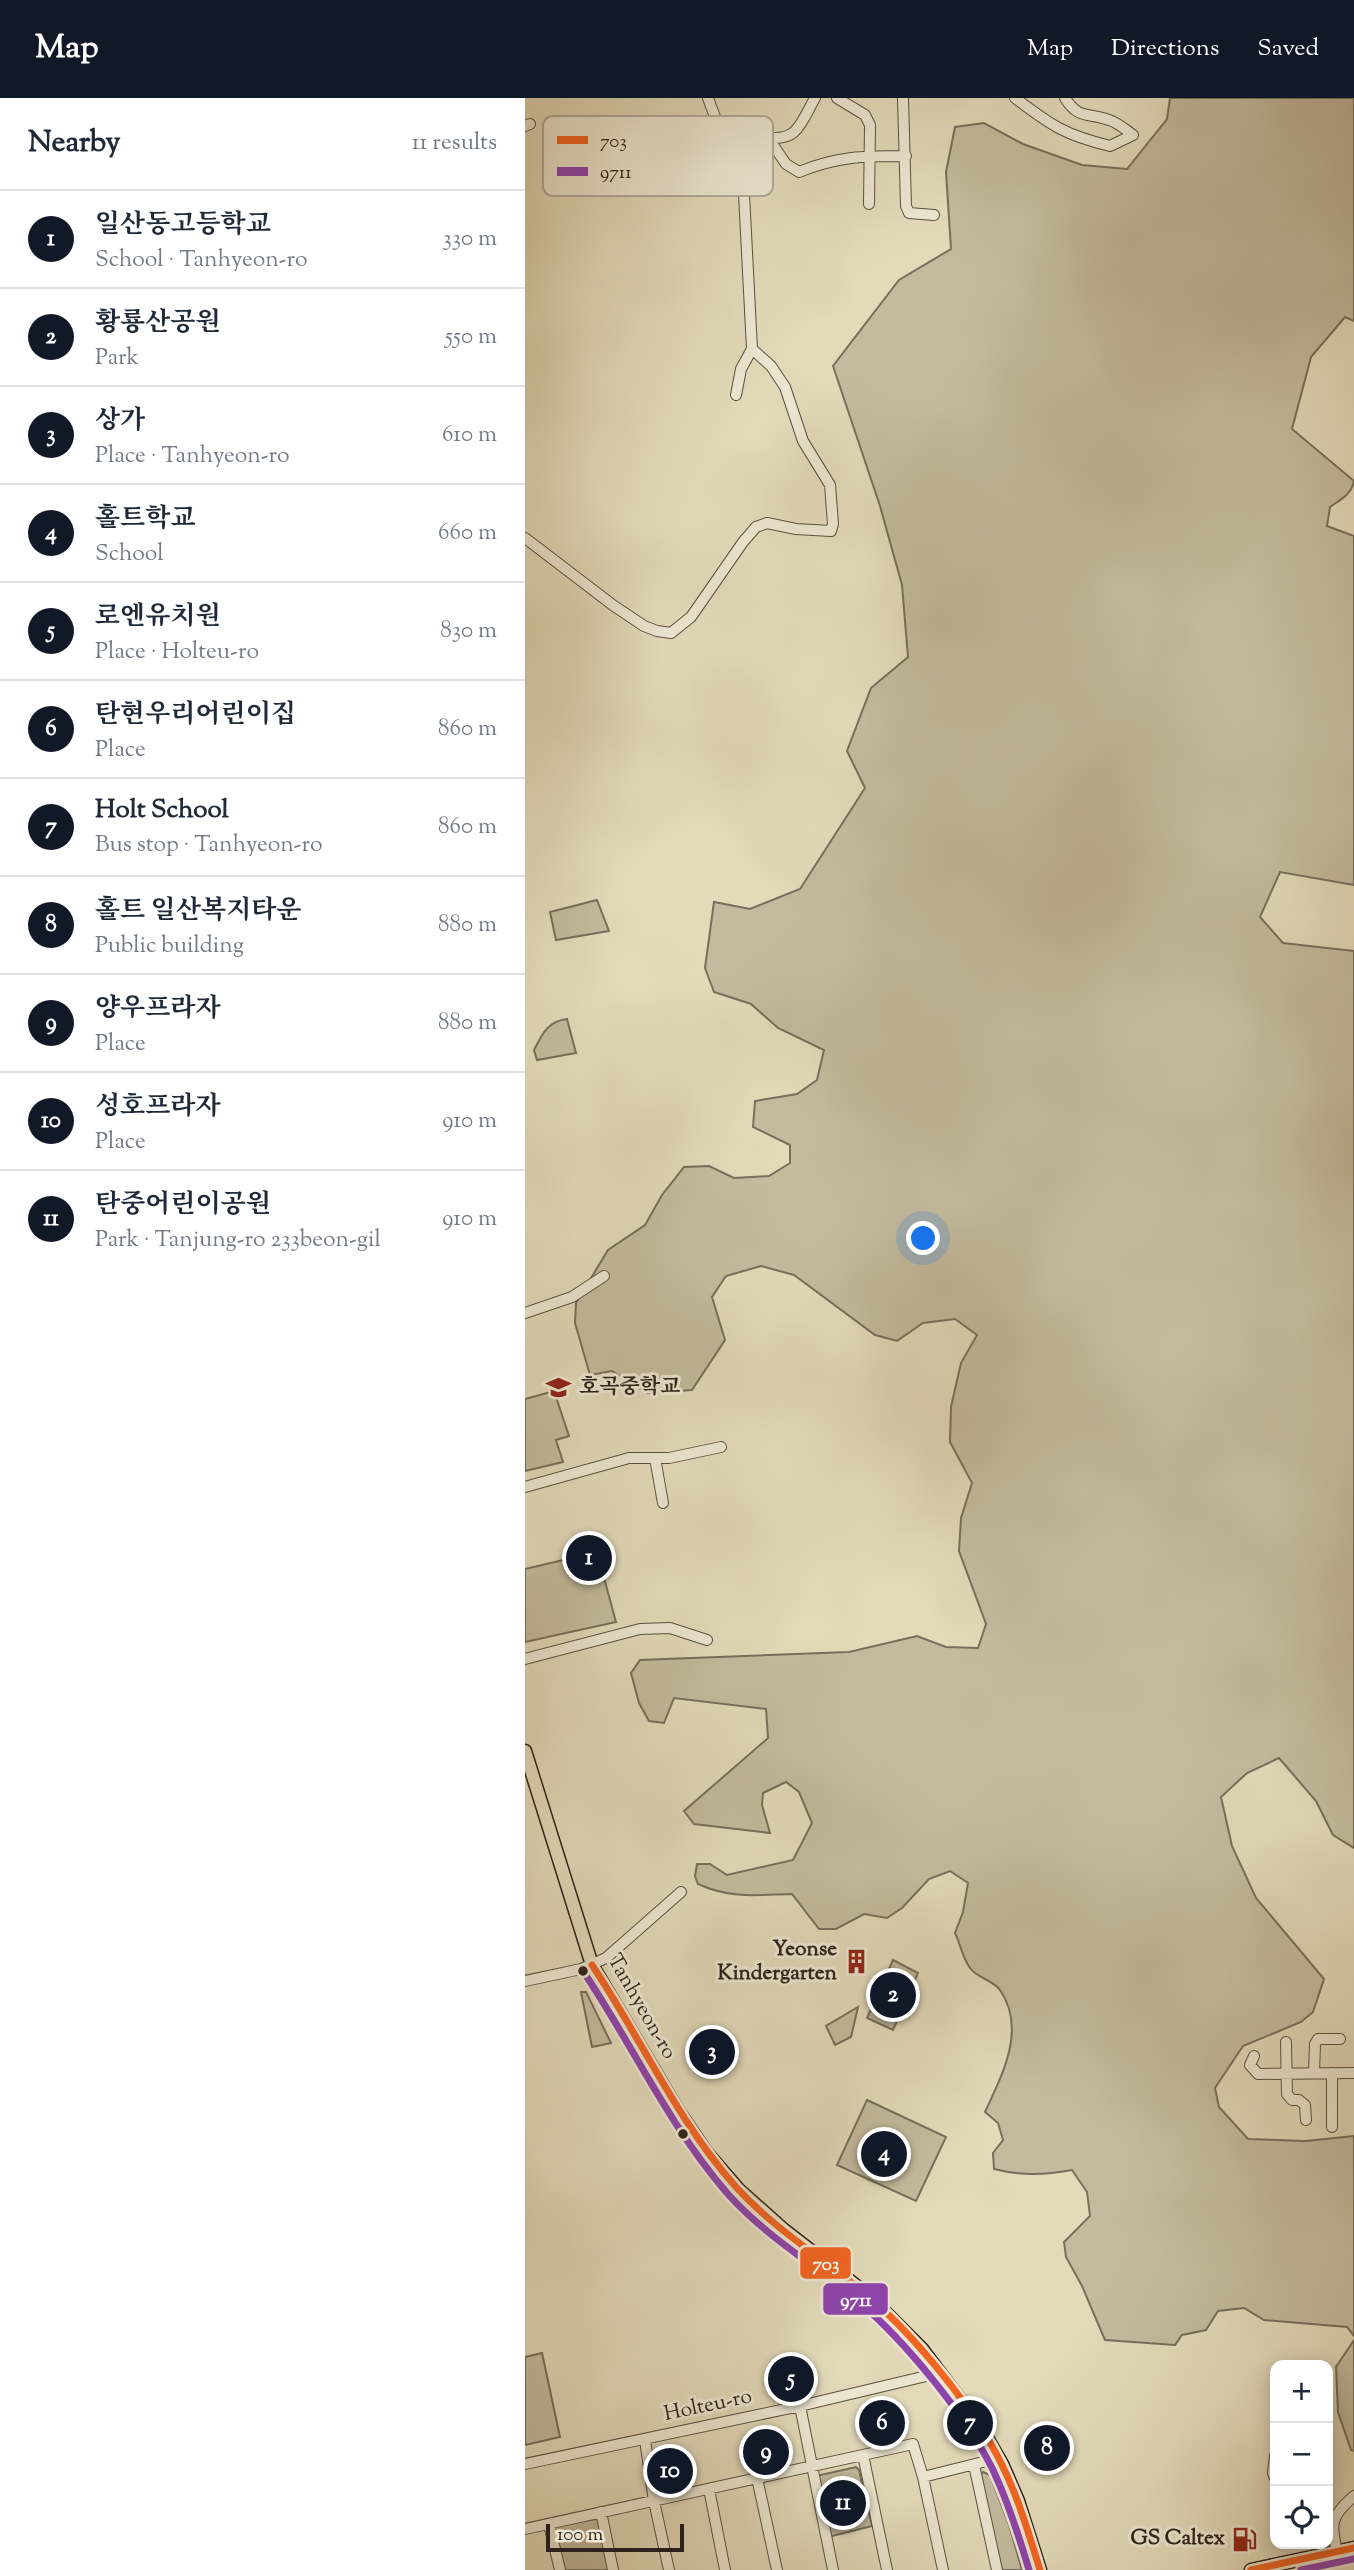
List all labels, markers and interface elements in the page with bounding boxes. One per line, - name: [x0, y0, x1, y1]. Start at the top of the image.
- text: Map: [35, 25, 99, 73]
- text: Map: [1027, 32, 1073, 66]
- text: Directions: [1111, 32, 1219, 66]
- text: Saved: [1257, 32, 1319, 66]
- legend: [543, 116, 773, 196]
- text: Nearby: [28, 122, 120, 165]
- text: 11 results: [412, 127, 497, 160]
- text: 703: [600, 129, 627, 156]
- text: 9711: [600, 160, 632, 187]
- text: 일산동고등학교: [95, 207, 271, 244]
- text: 1: [47, 223, 55, 256]
- text: 330 m: [443, 223, 497, 256]
- text: School · Tanhyeon-ro: [95, 244, 308, 277]
- text: 황룡산공원: [95, 305, 221, 342]
- text: 2: [46, 321, 56, 354]
- text: 550 m: [445, 321, 497, 354]
- text: Park: [95, 342, 139, 375]
- text: 상가: [95, 403, 145, 440]
- text: 3: [46, 419, 56, 452]
- text: 610 m: [442, 419, 497, 452]
- text: Place · Tanhyeon-ro: [95, 440, 290, 473]
- text: 홀트학교: [95, 501, 195, 538]
- text: 4: [45, 517, 57, 550]
- text: 660 m: [438, 517, 497, 550]
- text: School: [95, 538, 164, 571]
- text: 로엔유치원: [95, 599, 221, 636]
- text: 5: [47, 615, 55, 648]
- text: 830 m: [440, 615, 497, 648]
- text: Place · Holteu-ro: [95, 636, 259, 669]
- text: 탄현우리어린이집: [95, 697, 296, 734]
- text: 6: [45, 713, 57, 746]
- text: 860 m: [438, 713, 497, 746]
- text: Place: [95, 734, 146, 767]
- text: Holt School: [95, 792, 229, 829]
- text: 7: [45, 811, 57, 844]
- text: 860 m: [438, 811, 497, 844]
- text: Bus stop · Tanhyeon-ro: [95, 829, 323, 862]
- text: 홀트 일산복지타운: [95, 893, 301, 930]
- text: 8: [45, 909, 57, 942]
- text: 880 m: [438, 909, 497, 942]
- text: Public building: [95, 930, 244, 963]
- text: 양우프라자: [95, 991, 221, 1028]
- text: 9: [45, 1007, 57, 1040]
- text: 880 m: [438, 1007, 497, 1040]
- text: Place: [95, 1028, 146, 1061]
- text: 성호프라자: [95, 1089, 221, 1126]
- text: 10: [41, 1105, 61, 1138]
- text: 910 m: [442, 1105, 497, 1138]
- text: Place: [95, 1126, 146, 1159]
- text: 탄중어린이공원: [95, 1187, 271, 1224]
- text: 11: [43, 1203, 59, 1236]
- text: 910 m: [442, 1203, 497, 1236]
- your location: [906, 1221, 940, 1255]
- text: Park · Tanjung-ro 233beon-gil: [95, 1224, 381, 1257]
- place label: 호곡중학교: [579, 1373, 680, 1403]
- school or university icon: 호곡중학교: [545, 1374, 573, 1402]
- pin: 1: [566, 1532, 612, 1584]
- place label: Yeonse Kindergarten: [717, 1935, 838, 1989]
- building icon: Yeonse Kindergarten: [843, 1948, 871, 1976]
- street label: Tanhyeon-ro: [599, 1949, 683, 2065]
- unlabelled marker: [576, 1964, 590, 1978]
- pin: 2: [870, 1969, 916, 2021]
- pin: 3: [689, 2026, 735, 2078]
- unlabelled marker: [676, 2127, 690, 2141]
- pin: 4: [861, 2128, 907, 2180]
- line badge: 703: [799, 2246, 852, 2280]
- text: 703: [813, 2252, 840, 2279]
- line badge: 9711: [822, 2282, 889, 2316]
- text: 9711: [840, 2288, 872, 2315]
- pin: 5: [768, 2353, 814, 2405]
- map controls: [1270, 2360, 1333, 2549]
- button: +: [1270, 2360, 1333, 2423]
- street label: Holteu-ro: [661, 2382, 755, 2430]
- pin: 6: [859, 2397, 905, 2449]
- pin: 7: [947, 2397, 993, 2449]
- pin: 8: [1024, 2422, 1070, 2474]
- button: −: [1270, 2423, 1333, 2486]
- pin: 9: [743, 2426, 789, 2478]
- pin: 10: [647, 2445, 693, 2497]
- pin: 11: [820, 2477, 866, 2529]
- button: locate: [1270, 2486, 1333, 2549]
- scale bar: [546, 2521, 684, 2553]
- text: 100 m: [557, 2522, 603, 2549]
- place label: GS Caltex: [1131, 2524, 1225, 2554]
- fuel station icon: GS Caltex: [1231, 2525, 1259, 2553]

